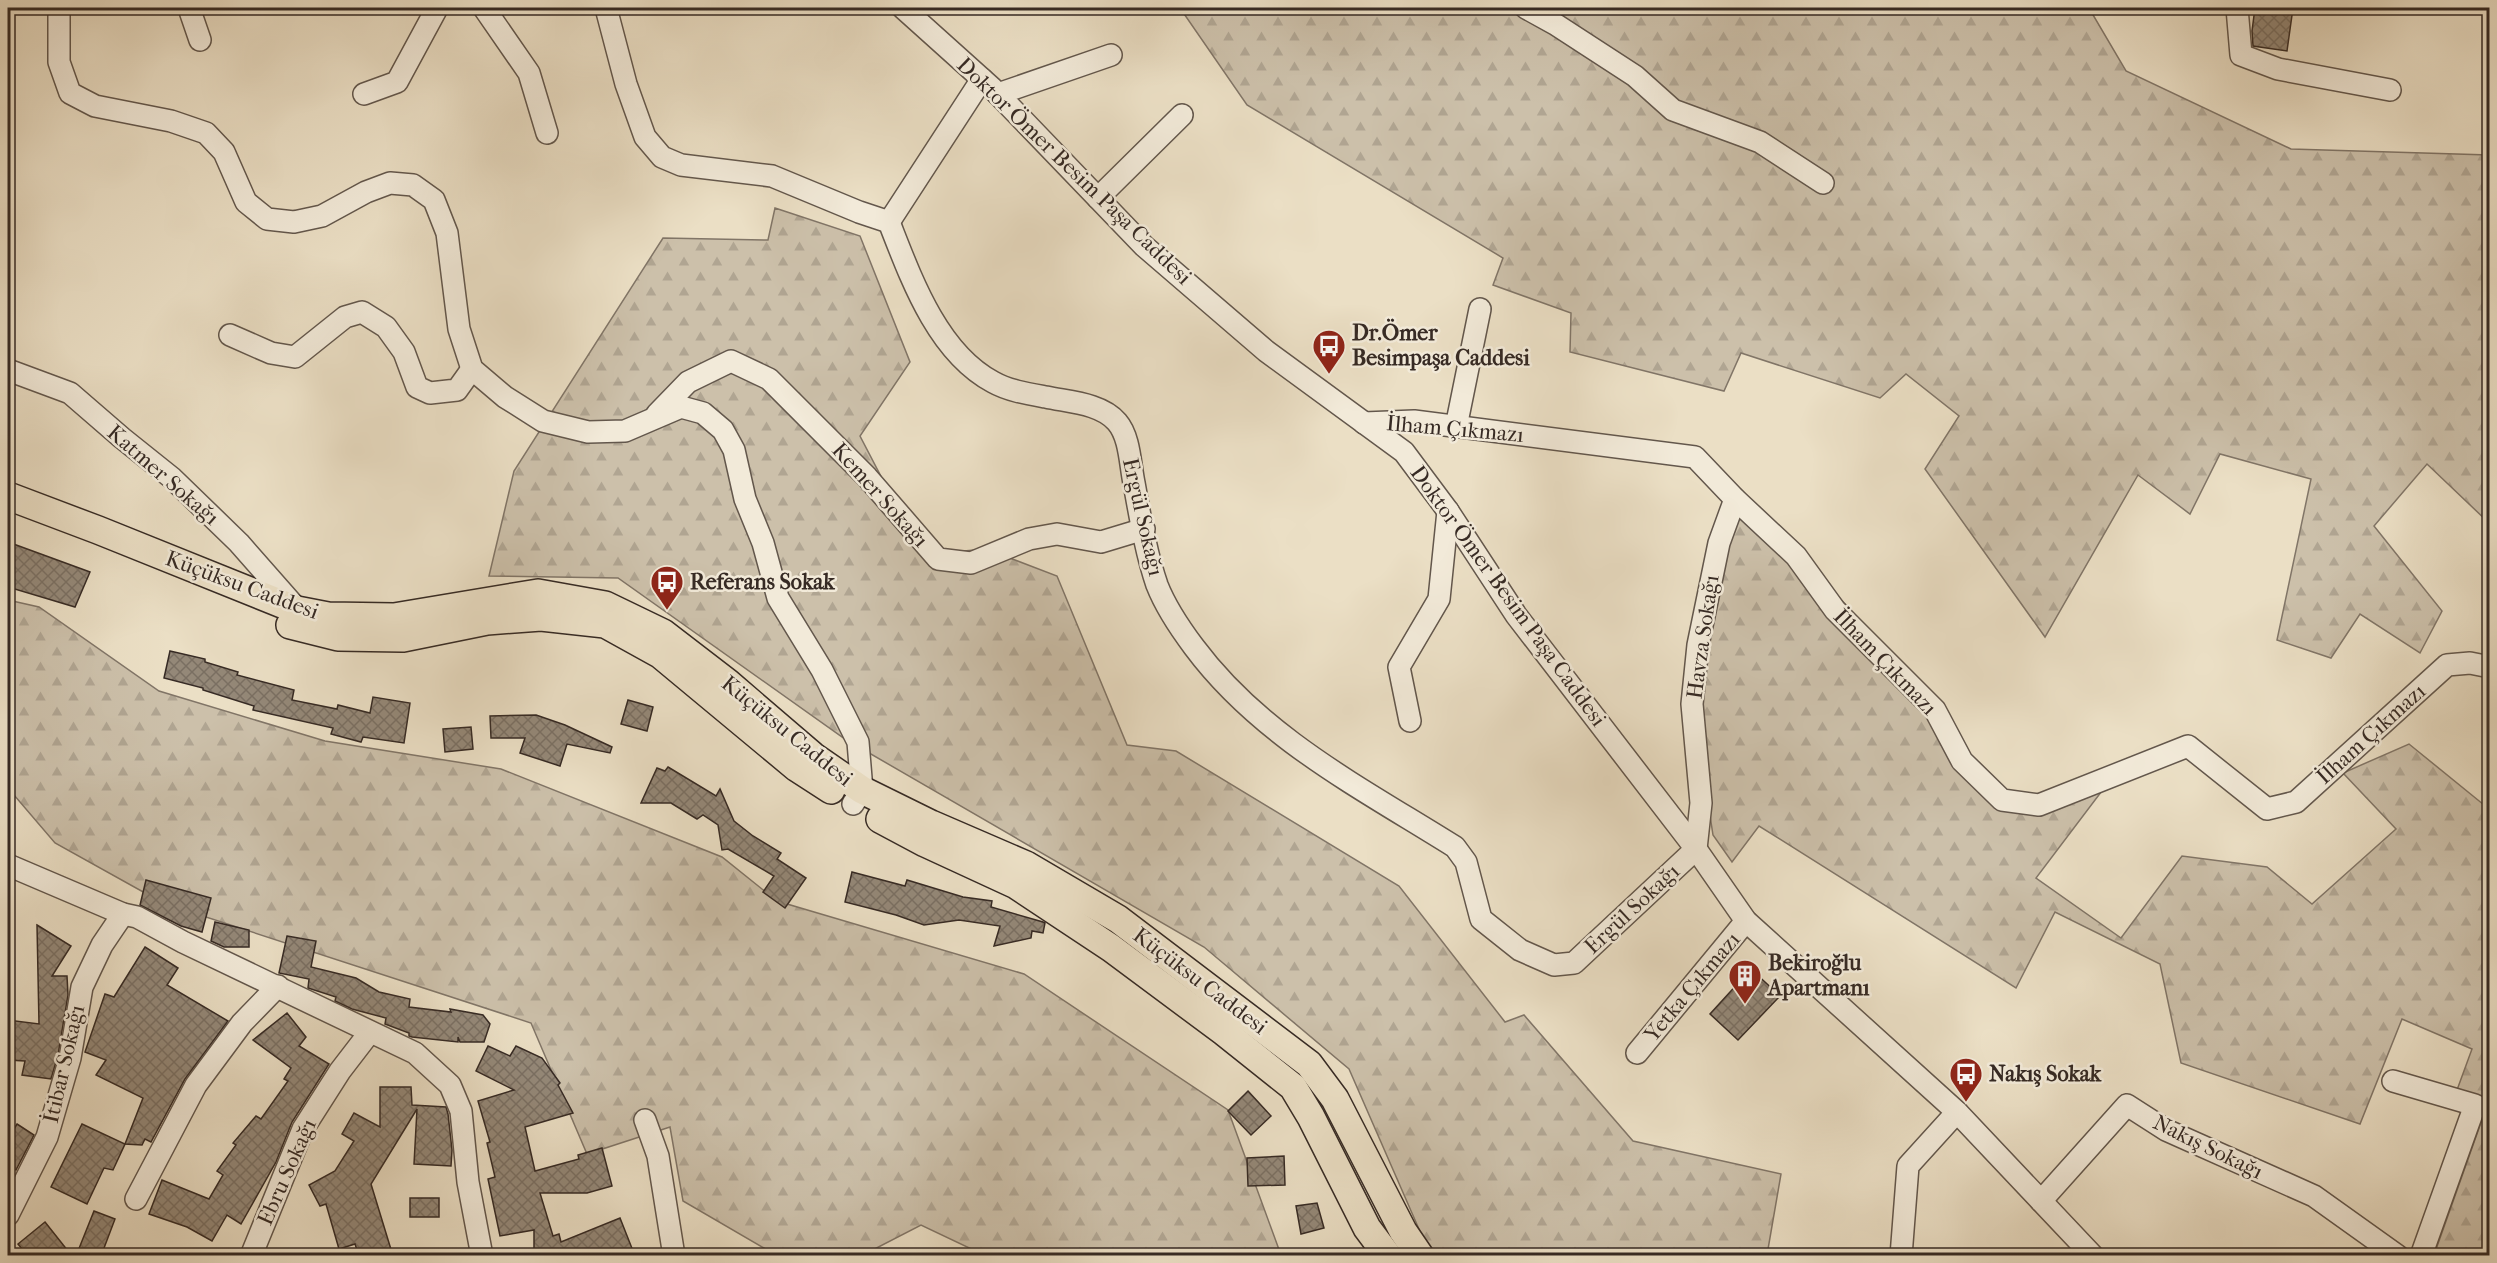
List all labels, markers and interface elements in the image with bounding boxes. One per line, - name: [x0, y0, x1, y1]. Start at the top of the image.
- street label: Doktor Ömer Besim Paşa Caddesi: [951, 51, 1198, 291]
- place label: Dr.Ömer Besimpaşa Caddesi: [1352, 318, 1530, 371]
- bus stop icon: Dr.Ömer Besimpaşa Caddesi: [1311, 328, 1347, 375]
- street label: İlham Çıkmazı: [1385, 409, 1525, 448]
- street label: Katmer Sokağı: [102, 419, 225, 531]
- street label: Kemer Sokağı: [826, 437, 934, 553]
- street label: Ergül Sokağı: [1117, 456, 1169, 579]
- street label: Doktor Ömer Besim Paşa Caddesi: [1405, 460, 1613, 732]
- street label: Küçüksu Caddesi: [162, 545, 323, 625]
- bus stop icon: Referans Sokak: [649, 564, 685, 611]
- place label: Referans Sokak: [690, 569, 835, 595]
- street label: Havza Sokağı: [1681, 573, 1725, 701]
- street label: İlham Çıkmazı: [1828, 603, 1943, 721]
- street label: Küçüksu Caddesi: [716, 670, 858, 792]
- street label: İlham Çıkmazı: [2311, 677, 2431, 790]
- street label: Ergül Sokağı: [1579, 858, 1685, 959]
- street label: Küçüksu Caddesi: [1128, 922, 1273, 1040]
- street label: Yetka Çıkmazı: [1638, 926, 1746, 1048]
- place label: Bekiroğlu Apartmanı: [1766, 950, 1870, 1001]
- building icon: Bekiroğlu Apartmanı: [1727, 958, 1763, 1005]
- street label: İtibar Sokağı: [37, 1002, 90, 1126]
- bus stop icon: Nakış Sokak: [1948, 1056, 1984, 1103]
- place label: Nakış Sokak: [1989, 1061, 2102, 1087]
- street label: Nakış Sokağı: [2149, 1109, 2268, 1185]
- street label: Ebru Sokağı: [252, 1114, 322, 1229]

